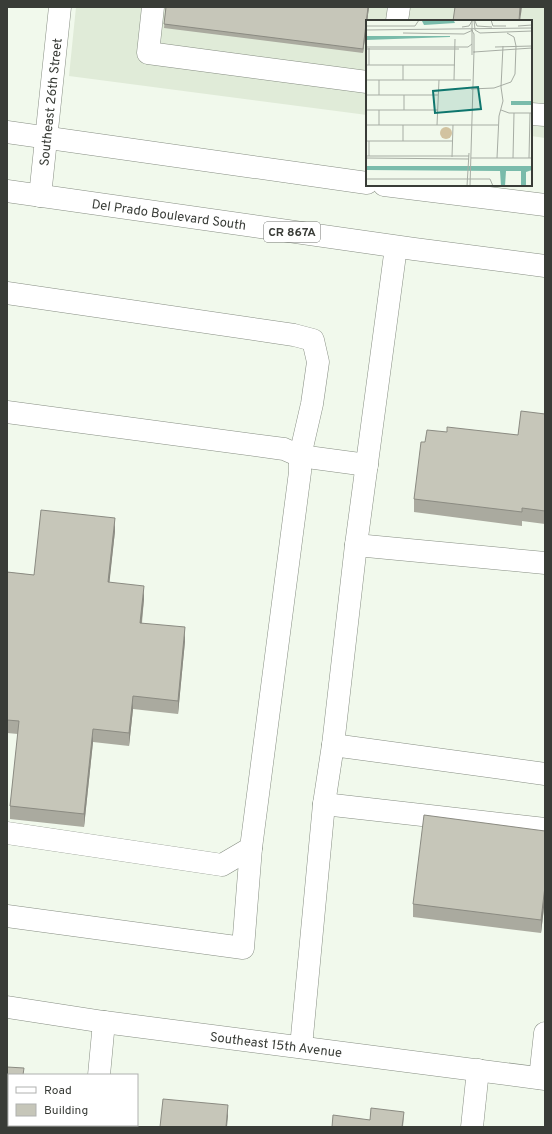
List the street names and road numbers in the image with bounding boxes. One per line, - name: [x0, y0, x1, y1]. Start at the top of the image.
- street label: Southeast 26th Street: [37, 37, 67, 167]
- street label: Del Prado Boulevard South: [90, 197, 247, 235]
- road number: CR 867A: [264, 222, 320, 242]
- street label: Southeast 15th Avenue: [209, 1030, 343, 1062]

